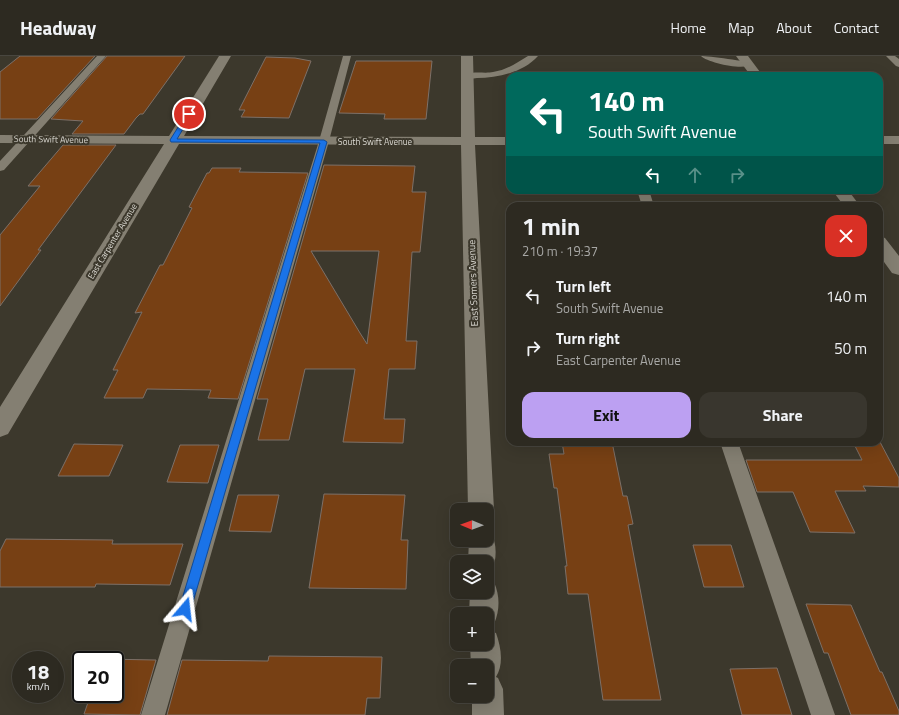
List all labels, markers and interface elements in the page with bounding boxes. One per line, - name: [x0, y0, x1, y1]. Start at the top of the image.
- text: Headway: [20, 13, 96, 42]
- text: Home: [671, 17, 706, 38]
- text: Map: [728, 17, 754, 38]
- text: About: [776, 17, 812, 38]
- text: Contact: [834, 17, 879, 38]
- text: 140 m: [588, 79, 665, 122]
- icon: left: [522, 88, 574, 140]
- pin: [172, 97, 206, 131]
- icon: arrive: [178, 103, 200, 125]
- text: South Swift Avenue: [588, 118, 737, 145]
- street label: South Swift Avenue: [14, 132, 89, 146]
- street label: South Swift Avenue: [338, 135, 413, 148]
- icon: left: [642, 164, 664, 186]
- icon: ahead: [684, 164, 706, 186]
- icon: right: [726, 164, 748, 186]
- street label: East Carpenter Avenue: [84, 200, 140, 281]
- text: 1 min: [522, 208, 580, 244]
- button: close: [825, 215, 867, 257]
- street label: East Somers Avenue: [464, 239, 482, 327]
- text: 210 m · 19:37: [522, 241, 598, 261]
- text: Turn left: [556, 275, 611, 298]
- icon: left: [522, 285, 544, 307]
- text: 140 m: [826, 285, 867, 308]
- text: South Swift Avenue: [556, 298, 663, 318]
- text: Turn right: [556, 327, 620, 350]
- icon: right: [522, 337, 544, 359]
- text: 50 m: [834, 337, 867, 360]
- text: East Carpenter Avenue: [556, 350, 681, 370]
- button: Exit: [522, 392, 691, 438]
- button: Share: [699, 392, 867, 438]
- north arrow: [450, 503, 494, 547]
- map controls: [450, 503, 494, 703]
- button: layers: [450, 555, 494, 599]
- position arrow: [164, 588, 206, 630]
- button: +: [450, 607, 494, 651]
- speed limit sign: 20: [72, 651, 124, 703]
- text: 18: [27, 656, 49, 687]
- button: −: [450, 659, 494, 703]
- text: km/h: [27, 679, 49, 694]

